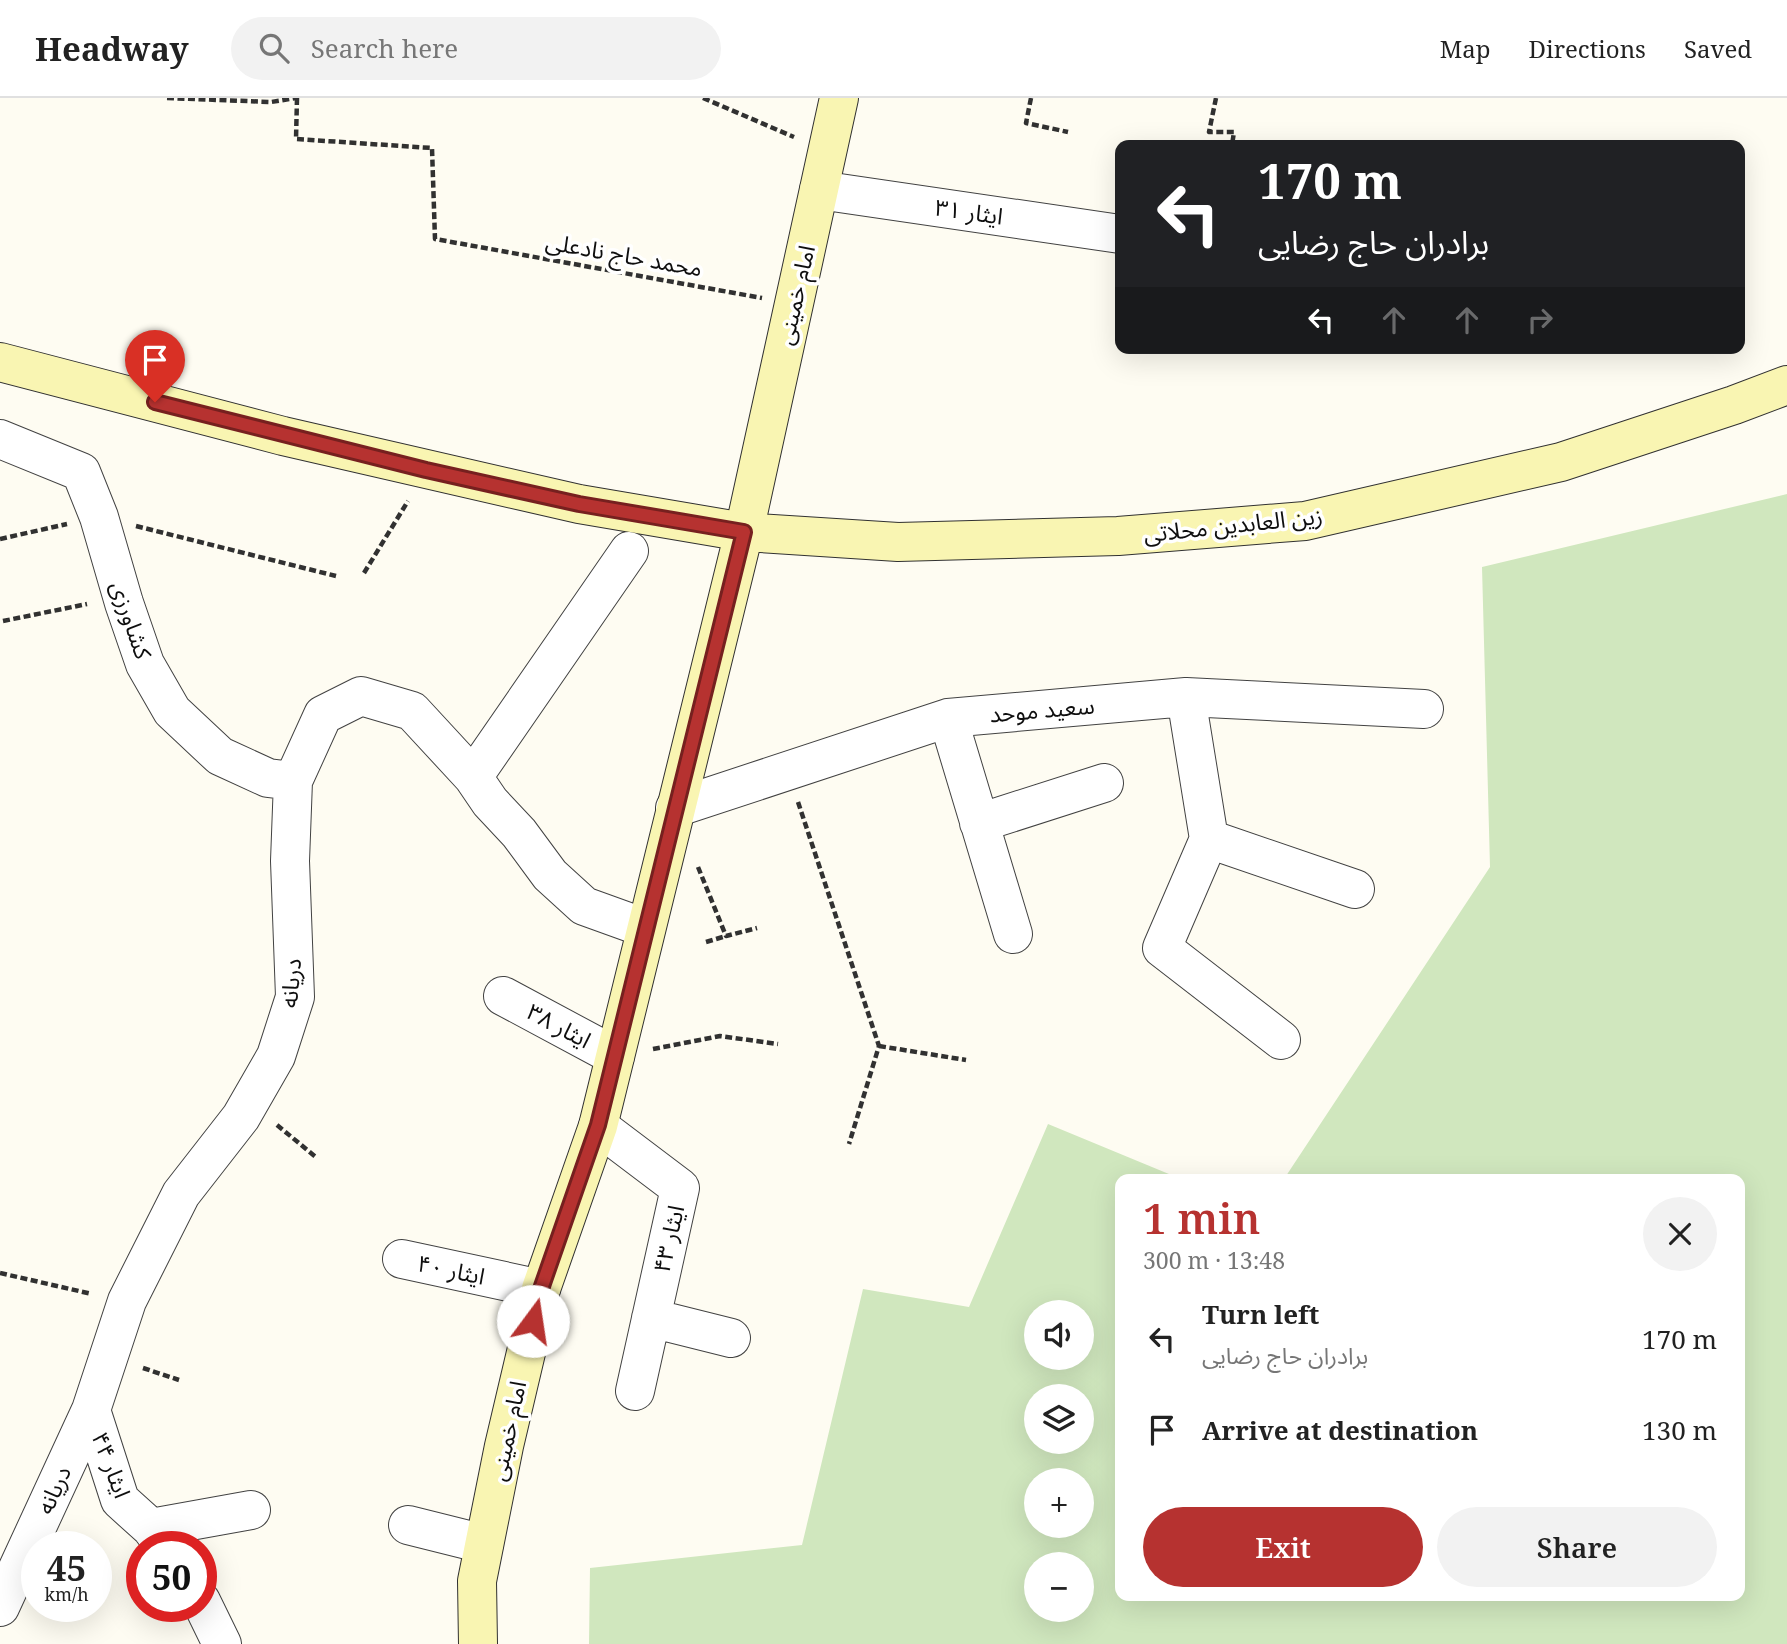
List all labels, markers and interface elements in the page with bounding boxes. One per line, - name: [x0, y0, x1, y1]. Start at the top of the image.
- search box: [231, 17, 721, 80]
- text: Headway: [35, 26, 189, 71]
- icon: search: [255, 29, 293, 67]
- text: Search here: [311, 30, 458, 66]
- text: Map: [1440, 32, 1491, 65]
- text: Directions: [1529, 32, 1646, 65]
- text: Saved: [1684, 32, 1752, 65]
- text: 170 m: [1258, 147, 1402, 213]
- icon: left: [1143, 168, 1234, 259]
- street label: ایثار ۳۱: [933, 190, 1005, 232]
- text: برادران حاج رضایی: [1258, 220, 1489, 263]
- street label: محمد حاج نادعلی: [543, 225, 705, 285]
- street label: امام خمینی: [768, 242, 825, 349]
- icon: left: [1302, 301, 1340, 339]
- icon: ahead: [1375, 301, 1413, 339]
- icon: ahead: [1448, 301, 1486, 339]
- icon: right: [1521, 301, 1559, 339]
- pin: [125, 330, 185, 402]
- icon: arrive: [136, 341, 174, 379]
- street label: زین العابدین محلاتی: [1142, 499, 1324, 549]
- street label: کشاورزی: [104, 576, 160, 663]
- street label: سعید موحد: [988, 688, 1096, 730]
- street label: دریانه: [272, 957, 308, 1009]
- street label: ایثار ۳۸: [522, 995, 597, 1055]
- text: 1 min: [1143, 1189, 1260, 1246]
- button: close: [1643, 1197, 1717, 1271]
- street label: ایثار ۴۳: [645, 1202, 691, 1276]
- text: 300 m · 13:48: [1143, 1244, 1285, 1276]
- street label: ایثار ۴۰: [414, 1246, 488, 1292]
- position arrow: [496, 1284, 570, 1358]
- text: Turn left: [1202, 1296, 1319, 1332]
- map controls: [1024, 1300, 1094, 1622]
- button: sound: [1024, 1300, 1094, 1370]
- icon: left: [1143, 1320, 1181, 1358]
- text: 170 m: [1642, 1321, 1717, 1357]
- text: برادران حاج رضایی: [1202, 1339, 1368, 1371]
- street label: امام خمینی: [481, 1378, 536, 1484]
- button: layers: [1024, 1384, 1094, 1454]
- icon: arrive: [1143, 1411, 1181, 1449]
- text: Arrive at destination: [1202, 1412, 1478, 1448]
- text: 130 m: [1642, 1412, 1717, 1448]
- street label: ایثار ۴۴: [85, 1427, 139, 1502]
- street label: دریانه: [28, 1460, 78, 1519]
- button: +: [1024, 1468, 1094, 1538]
- button: Exit: [1143, 1507, 1423, 1587]
- button: Share: [1437, 1507, 1717, 1587]
- speed limit sign: 50: [126, 1531, 217, 1622]
- text: 45: [47, 1544, 86, 1591]
- button: −: [1024, 1552, 1094, 1622]
- text: km/h: [44, 1582, 89, 1606]

